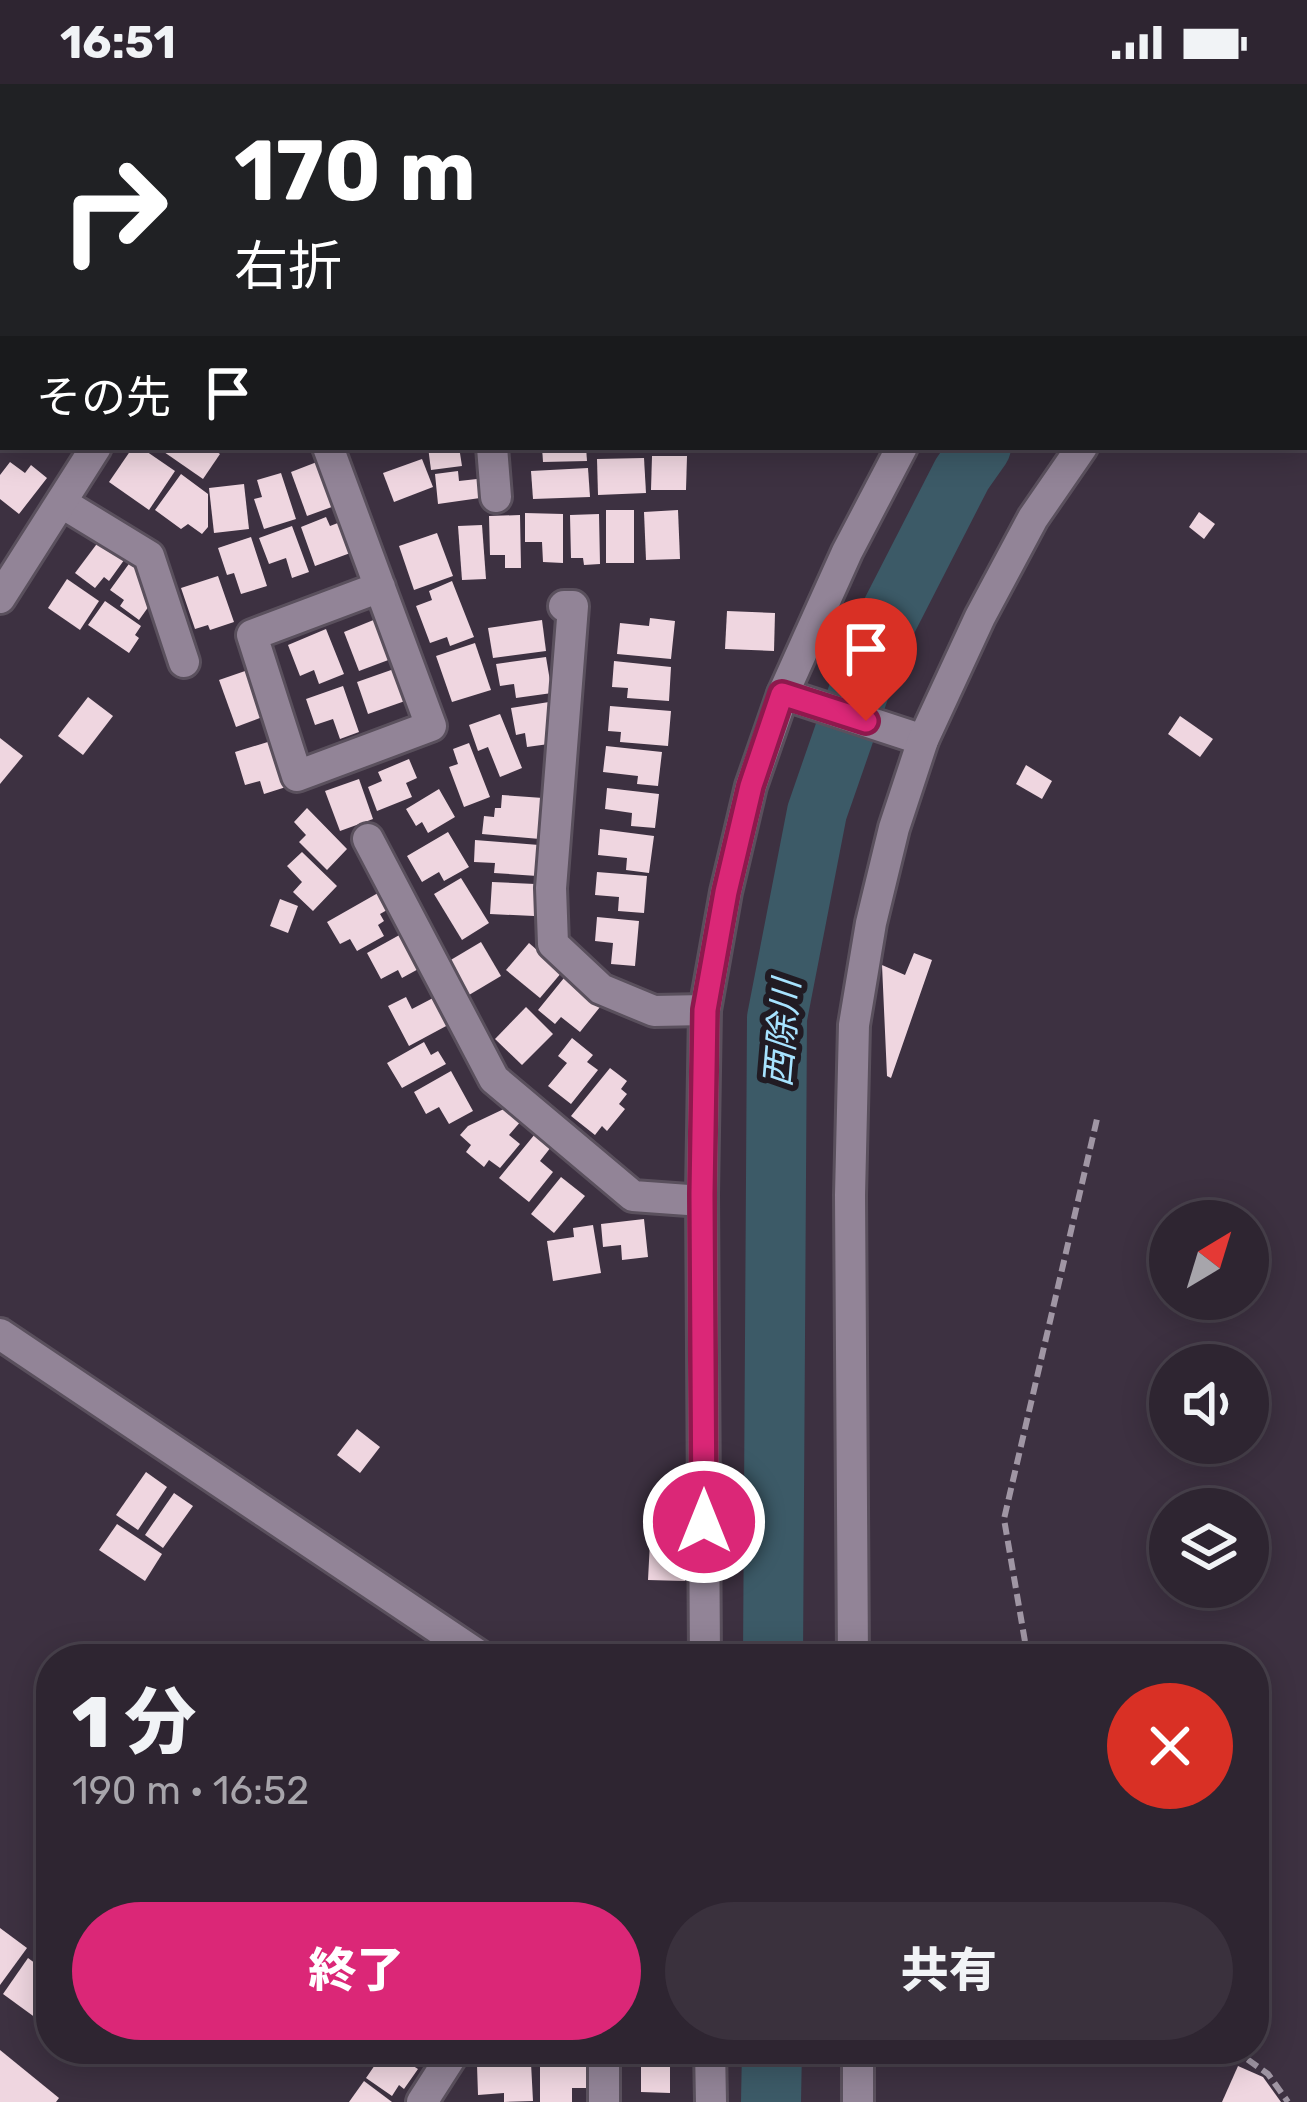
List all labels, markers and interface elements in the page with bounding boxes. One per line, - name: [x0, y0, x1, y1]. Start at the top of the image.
- text: 16:51: [60, 16, 176, 69]
- text: 170 m: [234, 121, 476, 221]
- icon: right: [36, 132, 192, 288]
- text: 右折: [234, 235, 342, 299]
- icon: arrive: [195, 360, 261, 426]
- text: その先: [36, 371, 171, 424]
- pin: [815, 598, 917, 721]
- icon: arrive: [833, 616, 899, 682]
- water label: 西除川: [756, 973, 808, 1089]
- north arrow: [1149, 1200, 1269, 1320]
- map controls: [1149, 1200, 1269, 1608]
- button: sound: [1149, 1344, 1269, 1464]
- position arrow: [641, 1459, 767, 1585]
- button: layers: [1149, 1488, 1269, 1608]
- text: 1 分: [72, 1680, 196, 1765]
- button: close: [1107, 1683, 1233, 1809]
- text: 190 m · 16:52: [72, 1768, 309, 1814]
- button: 終了: [72, 1902, 641, 2040]
- button: 共有: [665, 1902, 1233, 2040]

